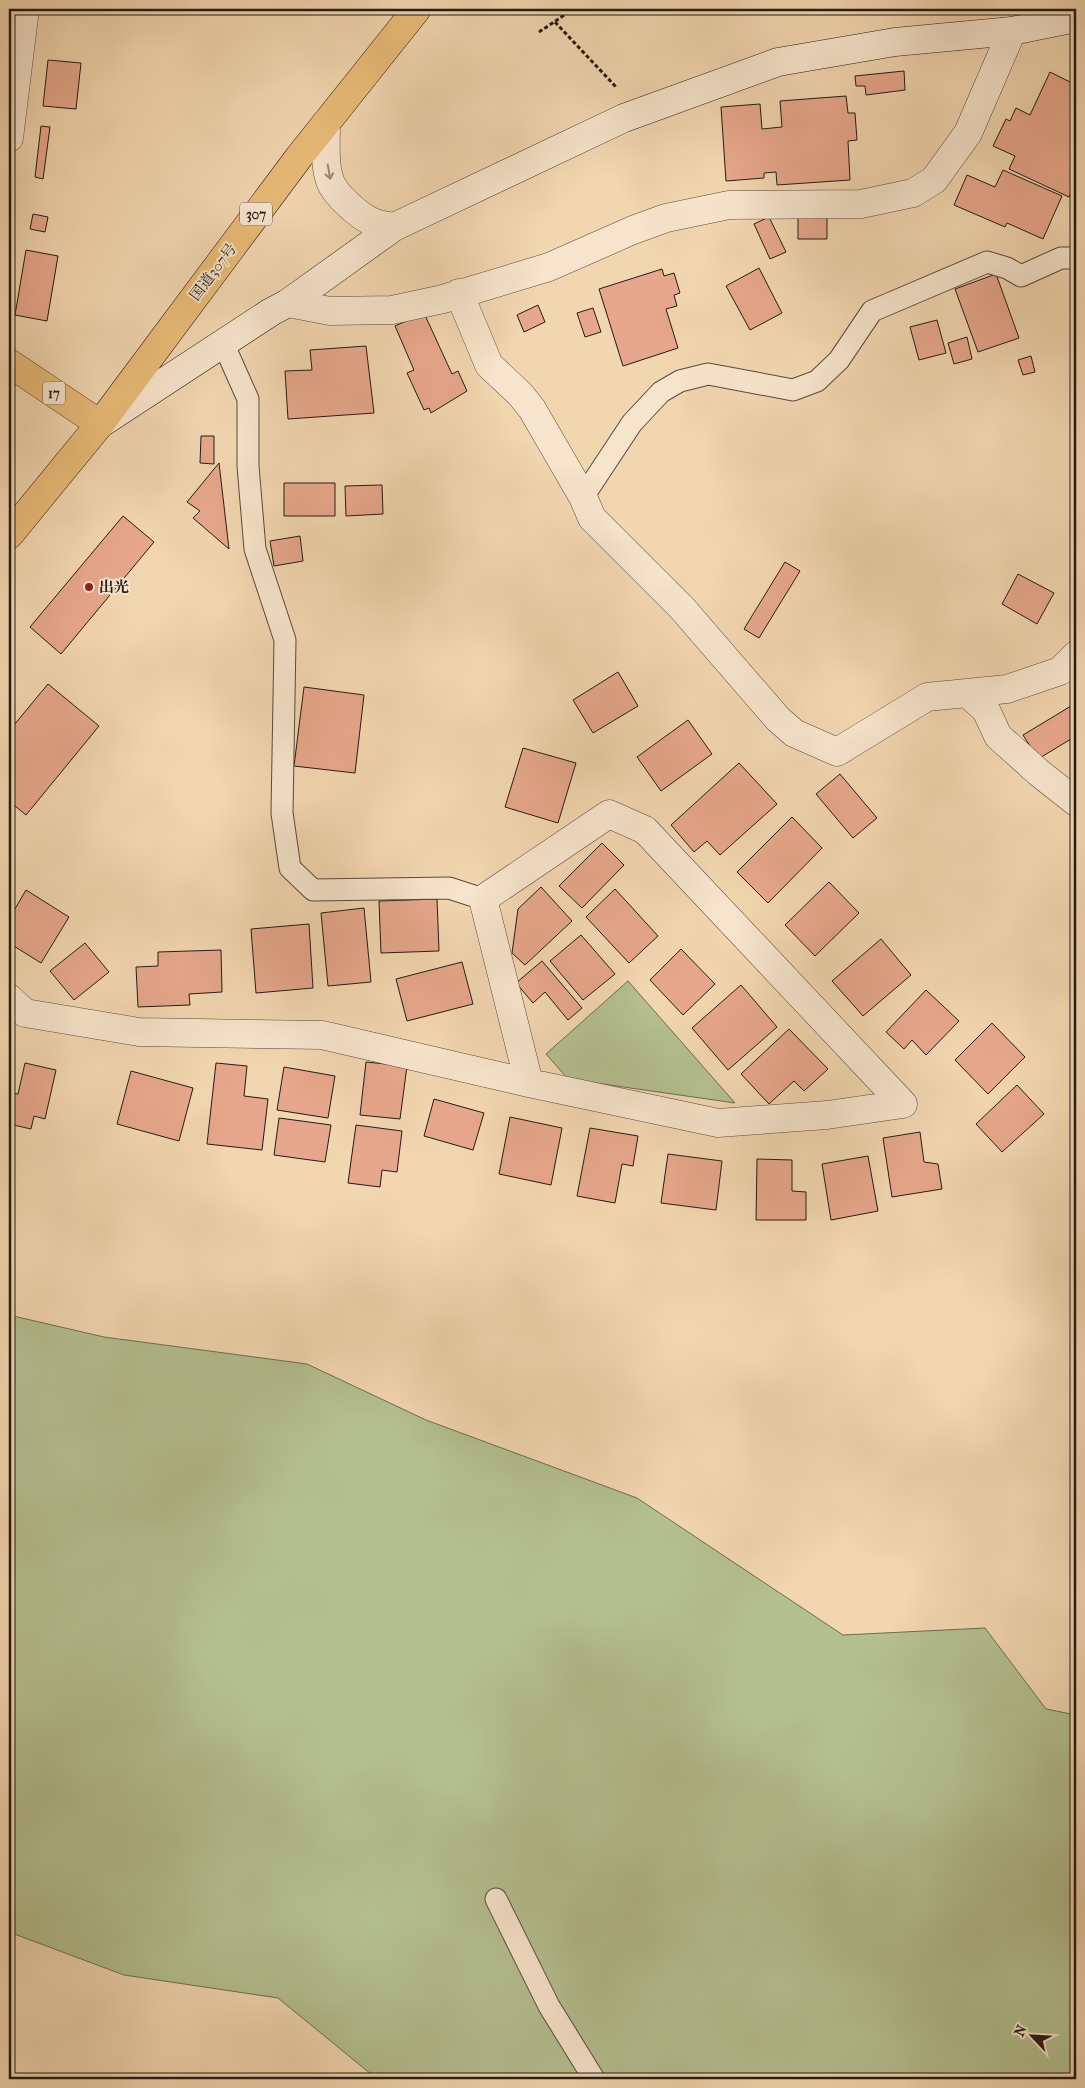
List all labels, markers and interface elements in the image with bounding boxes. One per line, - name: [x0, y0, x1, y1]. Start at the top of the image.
- one-way arrow: [324, 163, 334, 179]
- road number: 307: [240, 202, 272, 225]
- street label: 国道307号: [186, 240, 240, 304]
- road number: 17: [43, 382, 65, 404]
- place label: 出光: [99, 578, 129, 596]
- marker: 出光: [83, 581, 95, 593]
- north arrow: [1008, 2010, 1058, 2060]
- text: N: [1011, 2022, 1031, 2039]

